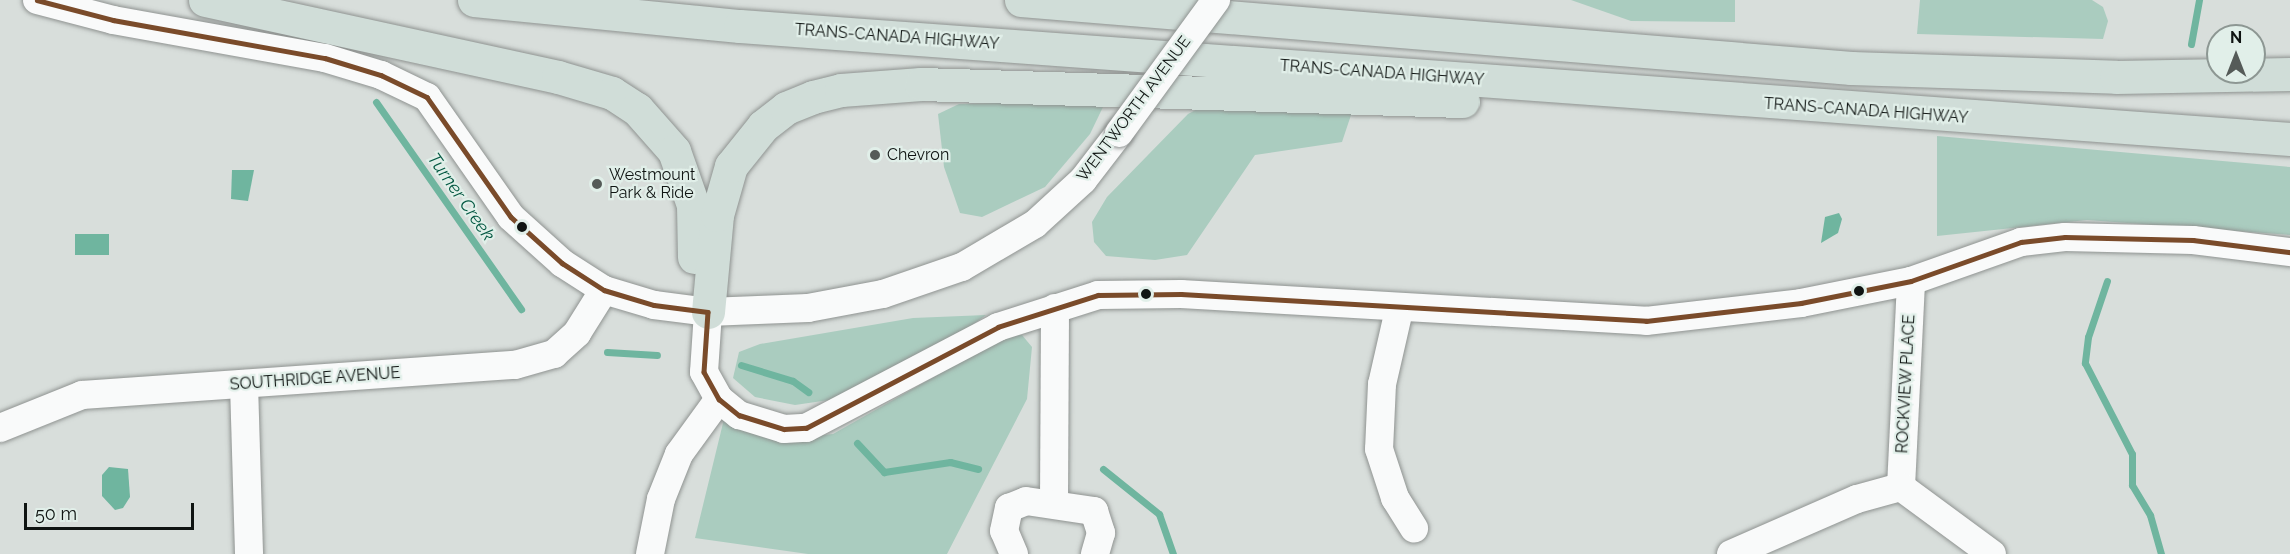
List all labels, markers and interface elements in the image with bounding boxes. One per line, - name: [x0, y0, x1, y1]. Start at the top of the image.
- street label: TRANS-CANADA HIGHWAY: [794, 20, 1000, 54]
- north arrow: [2206, 24, 2266, 84]
- text: N: [2230, 28, 2242, 47]
- street label: WENTWORTH AVENUE: [1073, 32, 1195, 186]
- street label: TRANS-CANADA HIGHWAY: [1279, 56, 1485, 90]
- street label: TRANS-CANADA HIGHWAY: [1763, 94, 1969, 128]
- place label: Chevron: [887, 145, 949, 165]
- marker: Chevron: [868, 148, 882, 162]
- water label: Turner Creek: [423, 149, 499, 245]
- place label: Westmount Park & Ride: [609, 165, 695, 203]
- marker: Westmount Park & Ride: [590, 177, 604, 191]
- unlabelled marker: [516, 221, 528, 233]
- unlabelled marker: [1853, 285, 1865, 297]
- unlabelled marker: [1140, 288, 1152, 300]
- street label: ROCKVIEW PLACE: [1893, 314, 1919, 454]
- street label: SOUTHRIDGE AVENUE: [229, 363, 401, 395]
- scale bar: [27, 491, 196, 529]
- text: 50 m: [35, 503, 77, 524]

